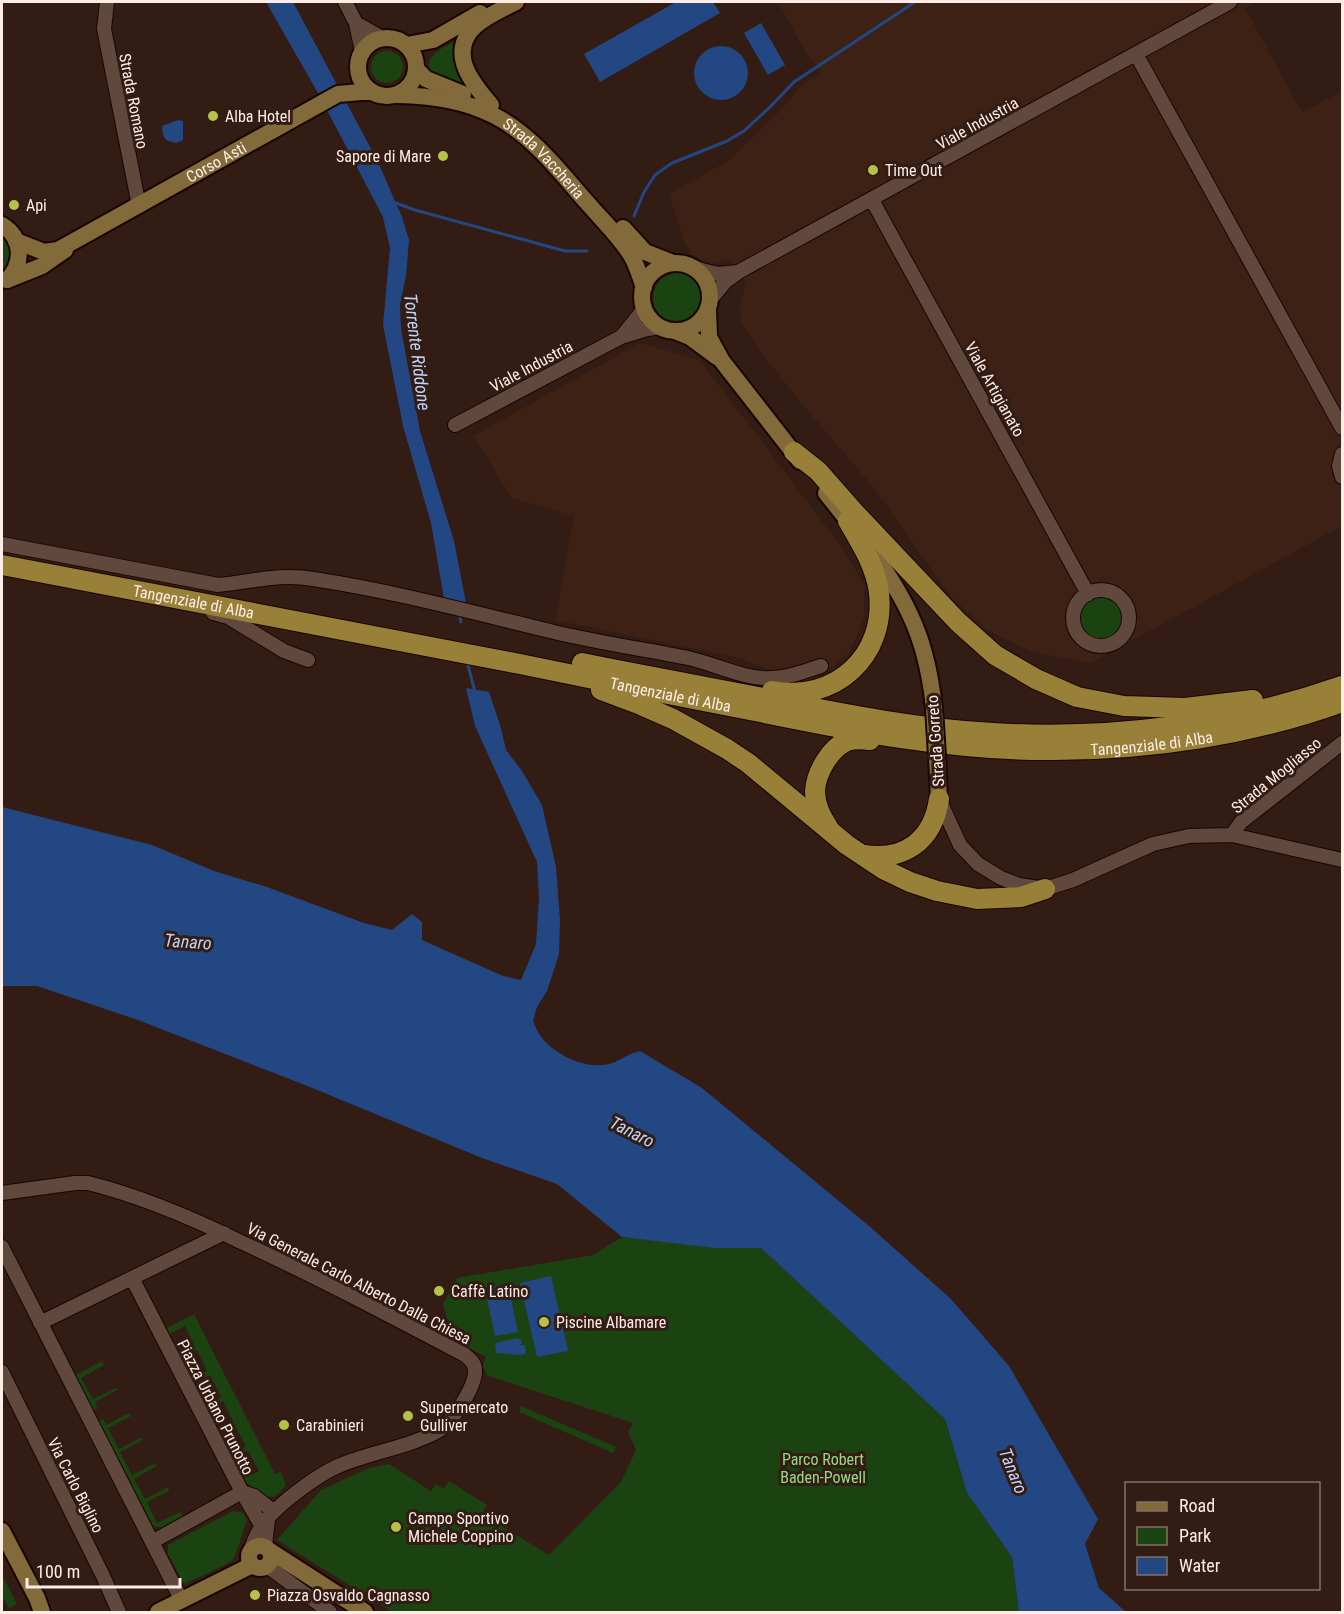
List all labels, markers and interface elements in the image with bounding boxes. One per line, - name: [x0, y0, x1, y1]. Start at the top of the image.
- street label: Strada Romano: [115, 52, 152, 150]
- street label: Viale Industria: [933, 93, 1022, 154]
- place label: Alba Hotel: [225, 107, 291, 126]
- marker: Alba Hotel: [206, 109, 220, 123]
- street label: Strada Vaccheria: [499, 114, 588, 203]
- street label: Corso Asti: [183, 138, 250, 187]
- place label: Sapore di Mare: [336, 147, 431, 166]
- marker: Sapore di Mare: [436, 149, 450, 163]
- place label: Time Out: [885, 161, 943, 180]
- marker: Time Out: [866, 163, 880, 177]
- place label: Api: [26, 196, 47, 215]
- marker: Api: [7, 198, 21, 212]
- water label: Torrente Riddone: [400, 292, 435, 412]
- street label: Viale Industria: [487, 337, 576, 396]
- street label: Viale Artigianato: [961, 339, 1028, 440]
- street label: Tangenziale di Alba: [131, 581, 256, 623]
- street label: Tangenziale di Alba: [608, 674, 733, 716]
- street label: Strada Gorreto: [923, 695, 948, 787]
- street label: Tangenziale di Alba: [1090, 727, 1214, 759]
- street label: Strada Mogliasso: [1228, 733, 1325, 817]
- water label: Tanaro: [164, 929, 212, 954]
- water label: Tanaro: [606, 1111, 658, 1152]
- street label: Via Generale Carlo Alberto Dalla Chiesa: [244, 1219, 474, 1348]
- place label: Caffè Latino: [451, 1282, 528, 1301]
- marker: Caffè Latino: [432, 1284, 446, 1298]
- place label: Piscine Albamare: [556, 1313, 666, 1332]
- marker: Piscine Albamare: [537, 1315, 551, 1329]
- street label: Piazza Urbano Prunotto: [173, 1337, 258, 1478]
- place label: Supermercato Gulliver: [420, 1398, 508, 1435]
- marker: Supermercato Gulliver: [401, 1409, 415, 1423]
- place label: Carabinieri: [296, 1416, 364, 1435]
- marker: Carabinieri: [277, 1418, 291, 1432]
- street label: Via Carlo Biglino: [43, 1434, 108, 1536]
- water label: Tanaro: [995, 1445, 1032, 1497]
- park label: Parco Robert Baden-Powell: [780, 1450, 866, 1487]
- legend: [1125, 1482, 1320, 1590]
- text: Road: [1179, 1495, 1215, 1516]
- place label: Campo Sportivo Michele Coppino: [408, 1509, 514, 1546]
- marker: Campo Sportivo Michele Coppino: [389, 1520, 403, 1534]
- text: Park: [1179, 1525, 1211, 1546]
- scale bar: [27, 1551, 180, 1589]
- text: Water: [1179, 1555, 1221, 1576]
- text: 100 m: [36, 1561, 80, 1582]
- place label: Piazza Osvaldo Cagnasso: [267, 1586, 430, 1605]
- marker: Piazza Osvaldo Cagnasso: [248, 1588, 262, 1602]

